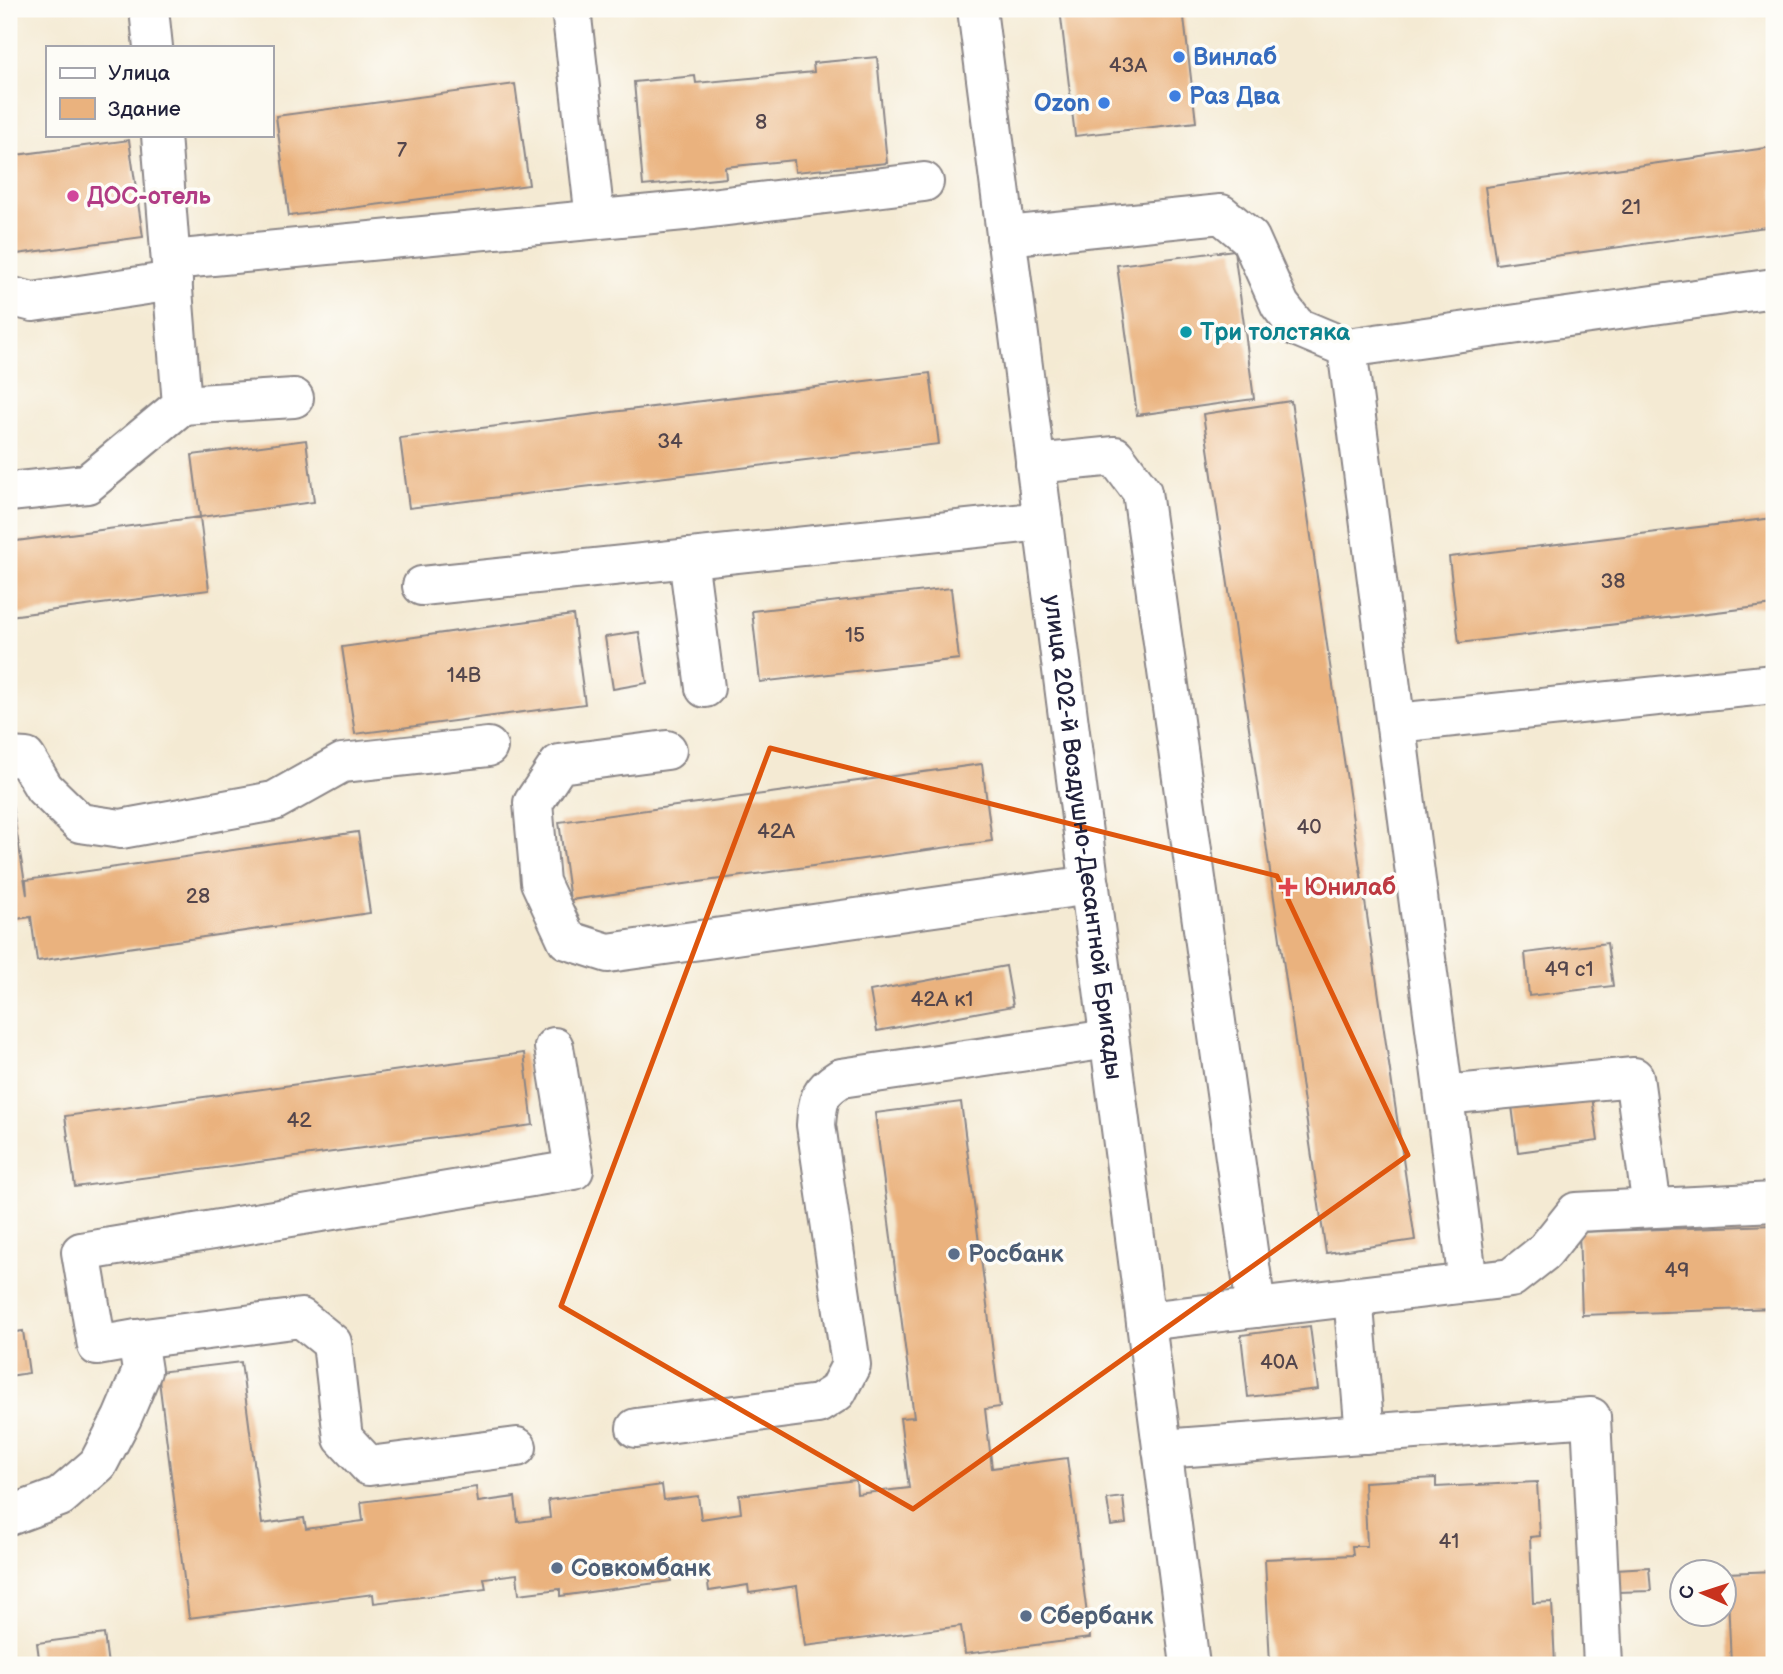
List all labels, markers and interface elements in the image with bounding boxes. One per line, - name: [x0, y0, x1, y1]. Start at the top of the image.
- place label: Винлаб: [1193, 43, 1277, 72]
- legend: [46, 46, 273, 136]
- marker: Винлаб: [1171, 49, 1187, 65]
- house number: 43А: [1109, 53, 1147, 78]
- text: Улица: [108, 61, 171, 86]
- place label: Раз Два: [1189, 82, 1281, 111]
- marker: Раз Два: [1167, 88, 1183, 104]
- place label: Ozon: [1034, 89, 1090, 118]
- marker: Ozon: [1096, 95, 1112, 111]
- text: Здание: [108, 97, 181, 122]
- house number: 8: [755, 110, 767, 135]
- house number: 7: [397, 138, 408, 163]
- place label: ДОС-отель: [87, 182, 212, 211]
- marker: ДОС-отель: [65, 188, 81, 204]
- house number: 21: [1621, 195, 1641, 220]
- place label: Три толстяка: [1200, 318, 1351, 347]
- marker: Три толстяка: [1178, 324, 1194, 340]
- house number: 34: [657, 429, 683, 454]
- house number: 38: [1600, 569, 1626, 594]
- street label: улица 202-й Воздушно-Десантной Бригады: [1037, 593, 1129, 1081]
- house number: 15: [845, 623, 865, 648]
- house number: 14В: [447, 663, 481, 688]
- house number: 40: [1296, 815, 1322, 840]
- house number: 42А: [757, 819, 795, 844]
- place label: Юнилаб: [1304, 873, 1396, 902]
- marker: Юнилаб: [1278, 877, 1298, 897]
- house number: 28: [186, 884, 210, 909]
- house number: 49 с1: [1544, 957, 1594, 982]
- house number: 42А к1: [911, 987, 973, 1012]
- house number: 42: [286, 1108, 312, 1133]
- place label: Росбанк: [968, 1240, 1064, 1269]
- marker: Росбанк: [946, 1246, 962, 1262]
- house number: 49: [1665, 1258, 1689, 1283]
- house number: 40А: [1260, 1350, 1298, 1375]
- house number: 41: [1439, 1529, 1459, 1554]
- place label: Совкомбанк: [571, 1554, 712, 1583]
- north arrow: [1668, 1558, 1738, 1628]
- marker: Совкомбанк: [549, 1560, 565, 1576]
- text: С: [1676, 1585, 1699, 1599]
- place label: Сбербанк: [1040, 1602, 1154, 1631]
- marker: Сбербанк: [1018, 1608, 1034, 1624]

